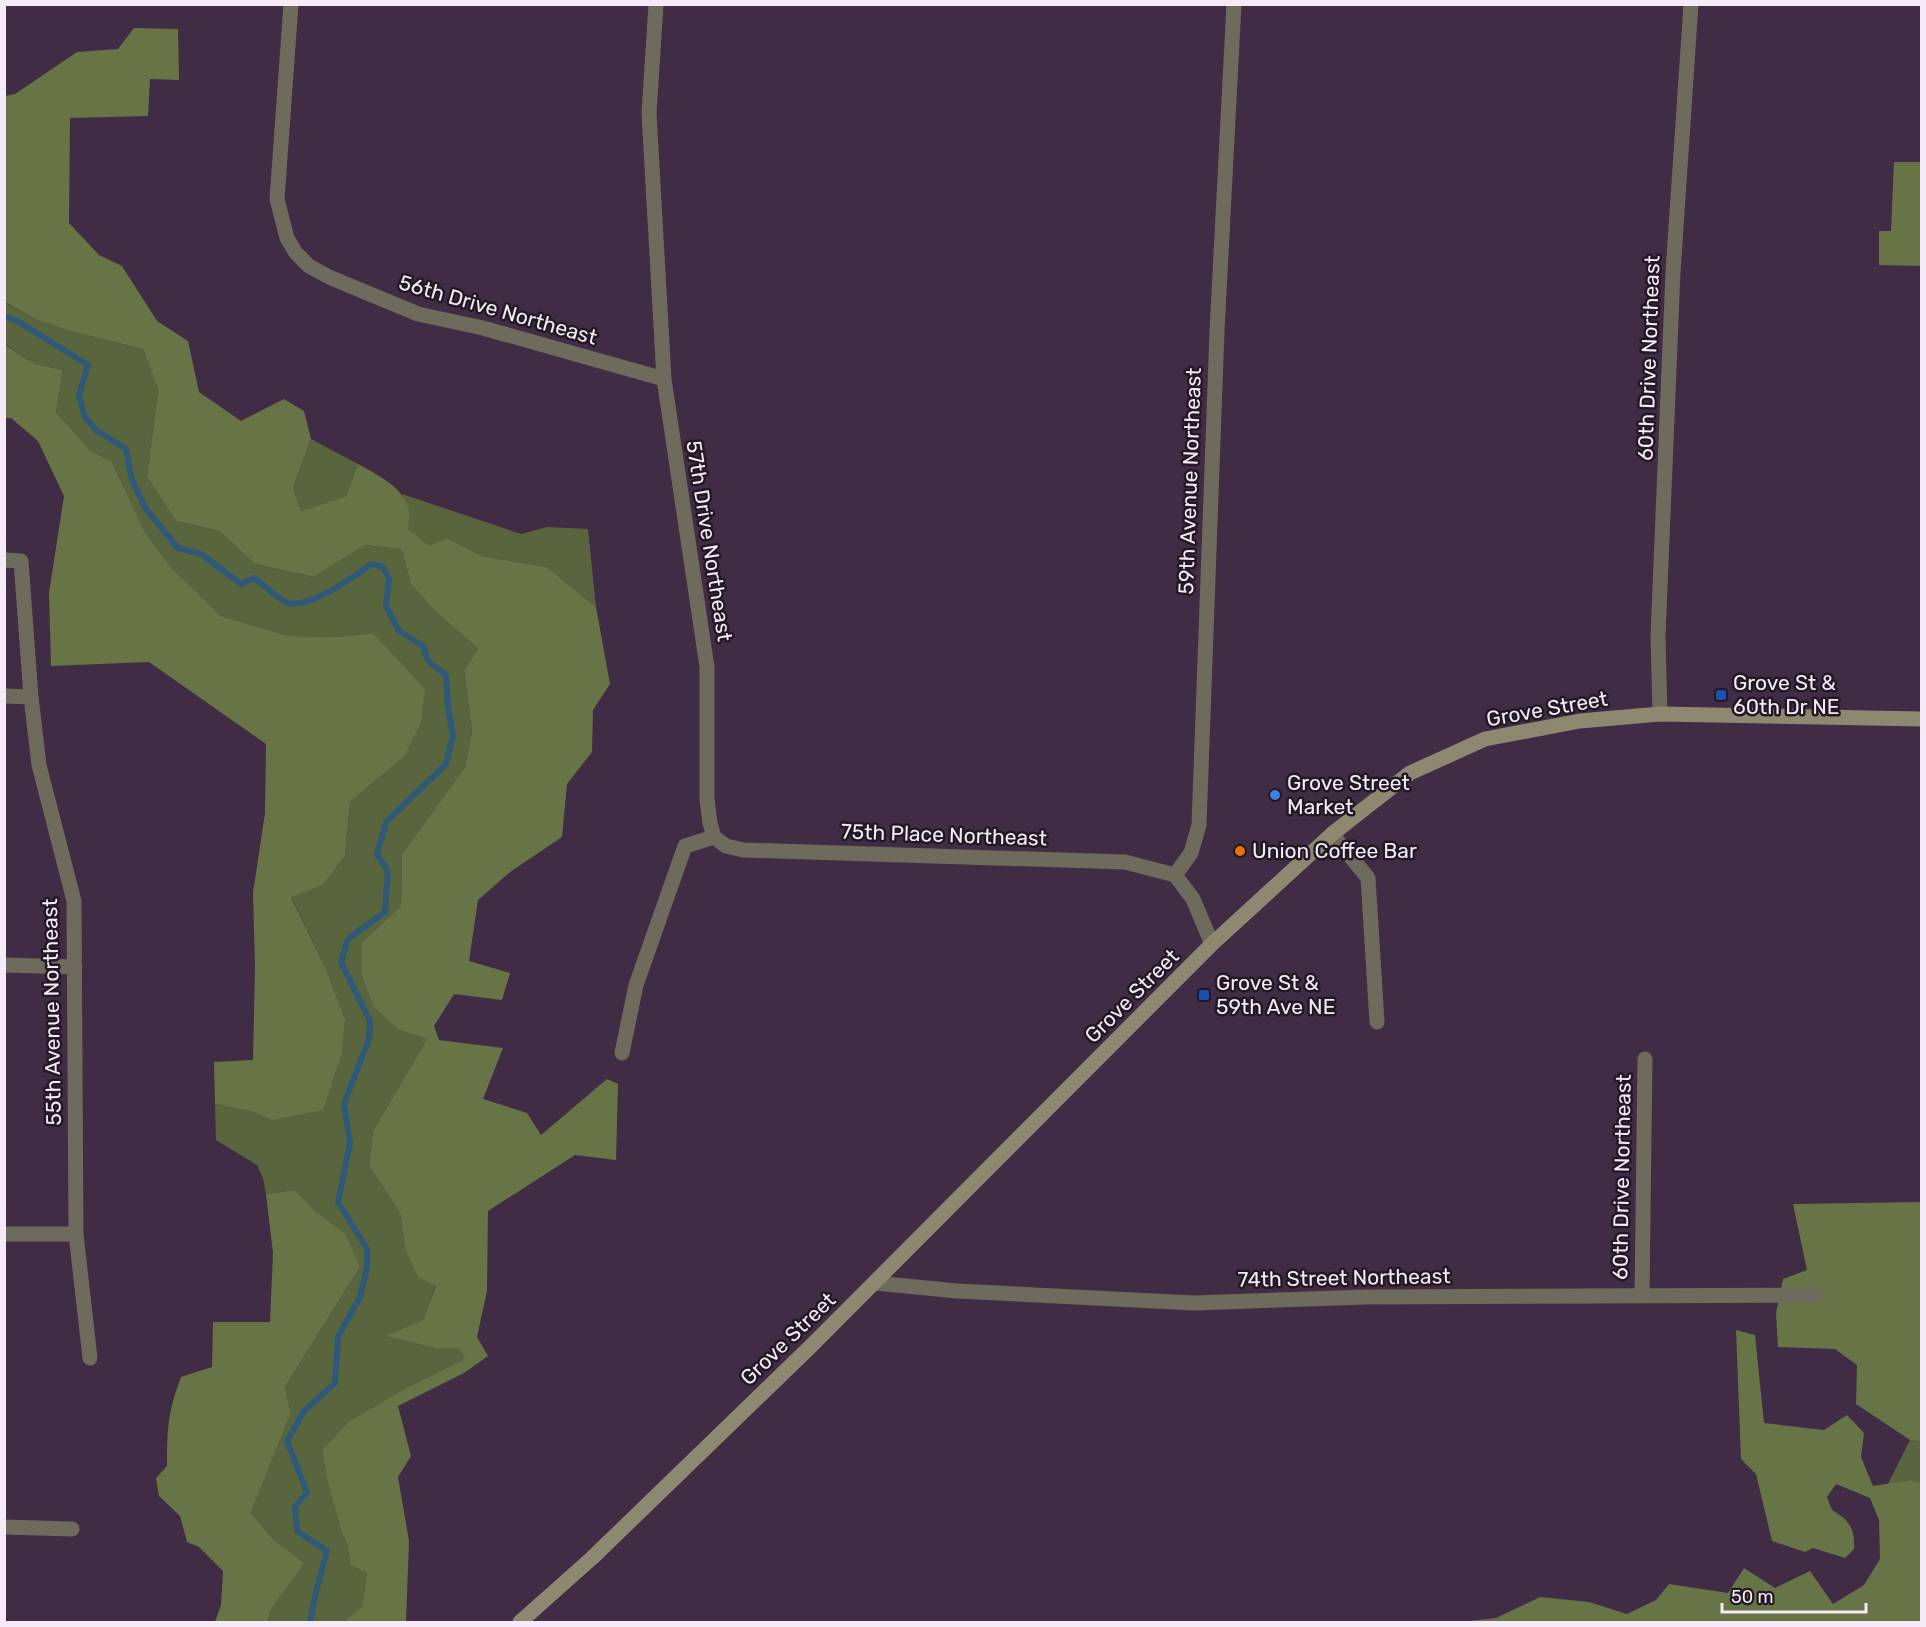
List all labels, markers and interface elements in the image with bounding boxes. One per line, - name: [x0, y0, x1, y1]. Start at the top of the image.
- street label: 60th Drive Northeast: [1632, 255, 1665, 461]
- street label: 56th Drive Northeast: [396, 269, 600, 350]
- street label: 59th Avenue Northeast: [1173, 367, 1206, 595]
- street label: 57th Drive Northeast: [681, 439, 738, 643]
- place label: Grove St & 60th Dr NE: [1733, 670, 1840, 719]
- street label: Grove Street: [1484, 686, 1609, 731]
- marker: Grove St & 60th Dr NE: [1714, 688, 1728, 702]
- place label: Grove Street Market: [1287, 770, 1410, 819]
- marker: Grove Street Market: [1268, 788, 1282, 802]
- street label: 75th Place Northeast: [841, 818, 1047, 851]
- place label: Union Coffee Bar: [1252, 838, 1417, 863]
- marker: Union Coffee Bar: [1233, 844, 1247, 858]
- street label: 55th Avenue Northeast: [37, 898, 66, 1126]
- street label: Grove Street: [1079, 943, 1184, 1048]
- place label: Grove St & 59th Ave NE: [1216, 970, 1335, 1019]
- marker: Grove St & 59th Ave NE: [1197, 988, 1211, 1002]
- street label: 60th Drive Northeast: [1607, 1074, 1636, 1280]
- street label: 74th Street Northeast: [1237, 1263, 1451, 1292]
- street label: Grove Street: [735, 1287, 840, 1390]
- scale bar: [1722, 1576, 1866, 1614]
- text: 50 m: [1731, 1586, 1774, 1608]

